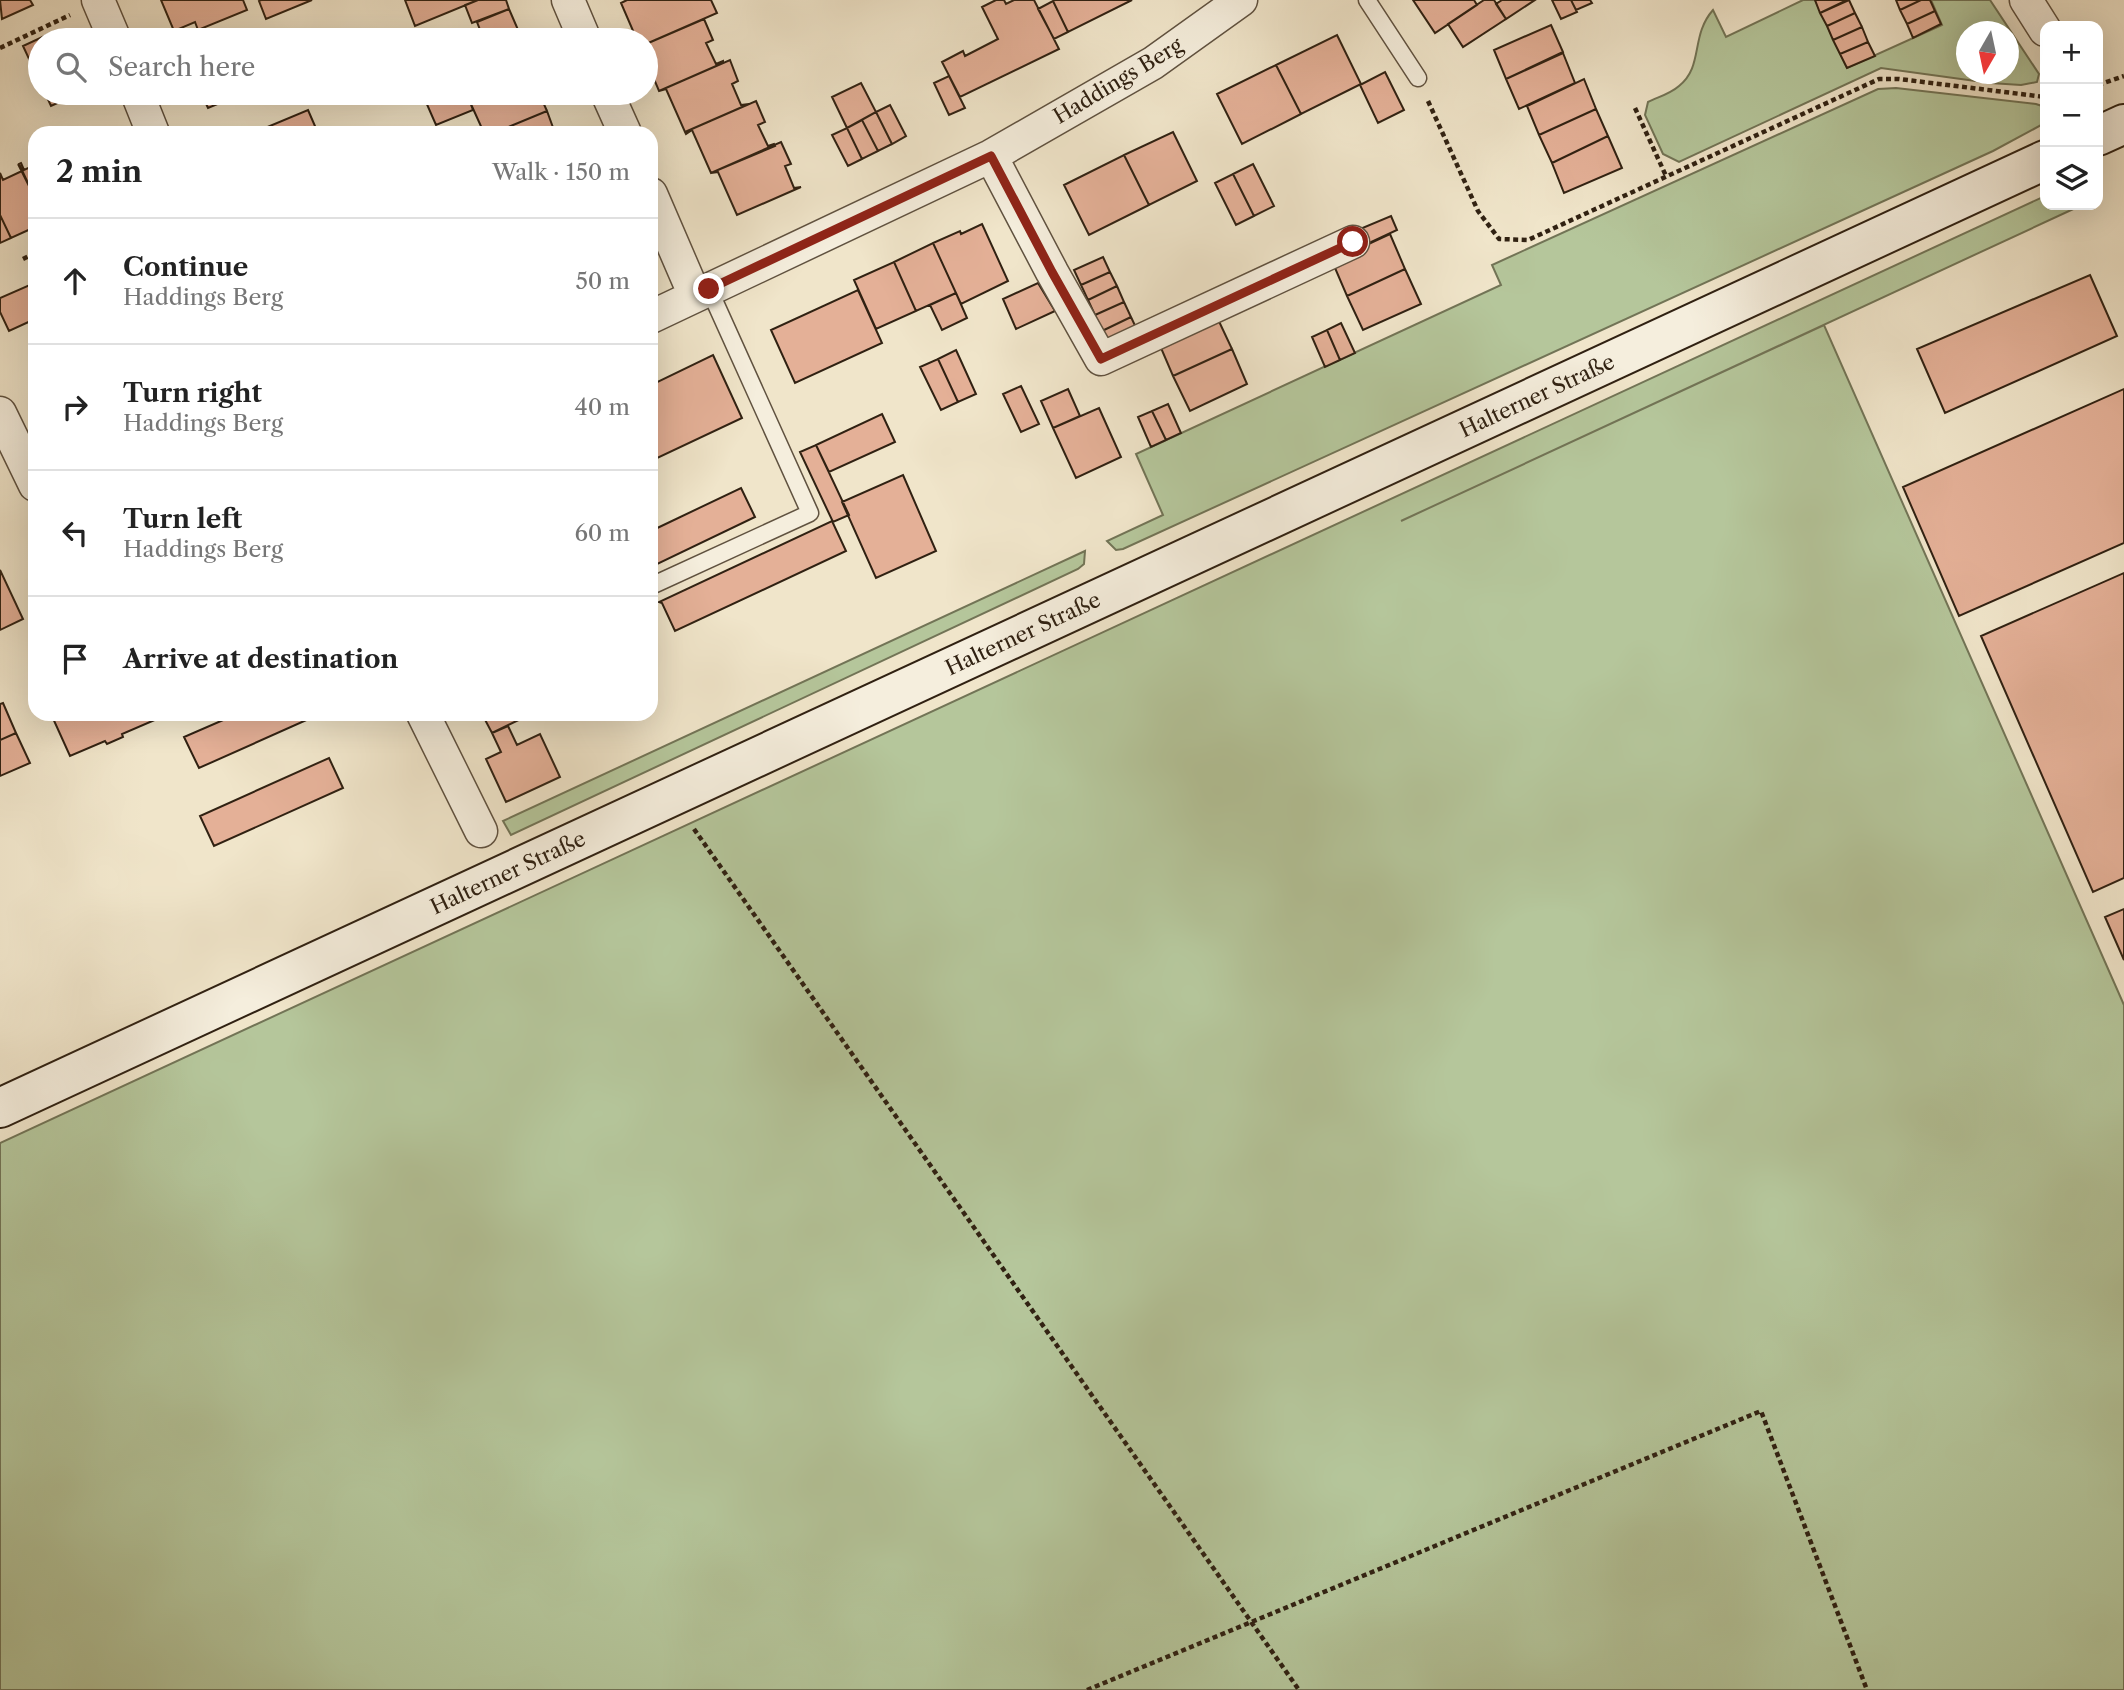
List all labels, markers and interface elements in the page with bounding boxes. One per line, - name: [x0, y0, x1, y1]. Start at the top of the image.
- north arrow: [1956, 21, 2019, 84]
- map controls: [2040, 21, 2103, 210]
- button: +: [2040, 21, 2103, 84]
- search box: [28, 28, 658, 105]
- street label: Haddings Berg: [1049, 32, 1188, 129]
- icon: search: [52, 48, 90, 86]
- text: Search here: [108, 51, 255, 83]
- button: −: [2040, 84, 2103, 147]
- button: layers: [2040, 147, 2103, 210]
- text: 2 min: [56, 153, 142, 190]
- text: Walk · 150 m: [492, 158, 630, 186]
- route start: [1337, 226, 1368, 257]
- text: Continue: [123, 251, 248, 283]
- icon: ahead: [56, 262, 94, 300]
- text: 50 m: [575, 267, 630, 295]
- route end: [693, 273, 724, 304]
- text: Haddings Berg: [123, 283, 283, 311]
- street label: Halterner Straße: [1455, 349, 1618, 442]
- text: Turn right: [123, 377, 262, 409]
- icon: right: [56, 388, 94, 426]
- text: 40 m: [575, 393, 630, 421]
- text: Haddings Berg: [123, 409, 283, 437]
- text: Turn left: [123, 503, 242, 535]
- icon: left: [56, 514, 94, 552]
- text: 60 m: [574, 519, 630, 547]
- text: Haddings Berg: [123, 535, 283, 563]
- street label: Halterner Straße: [941, 587, 1104, 680]
- icon: arrive: [56, 640, 94, 678]
- text: Arrive at destination: [123, 643, 398, 675]
- street label: Halterner Straße: [426, 826, 589, 919]

